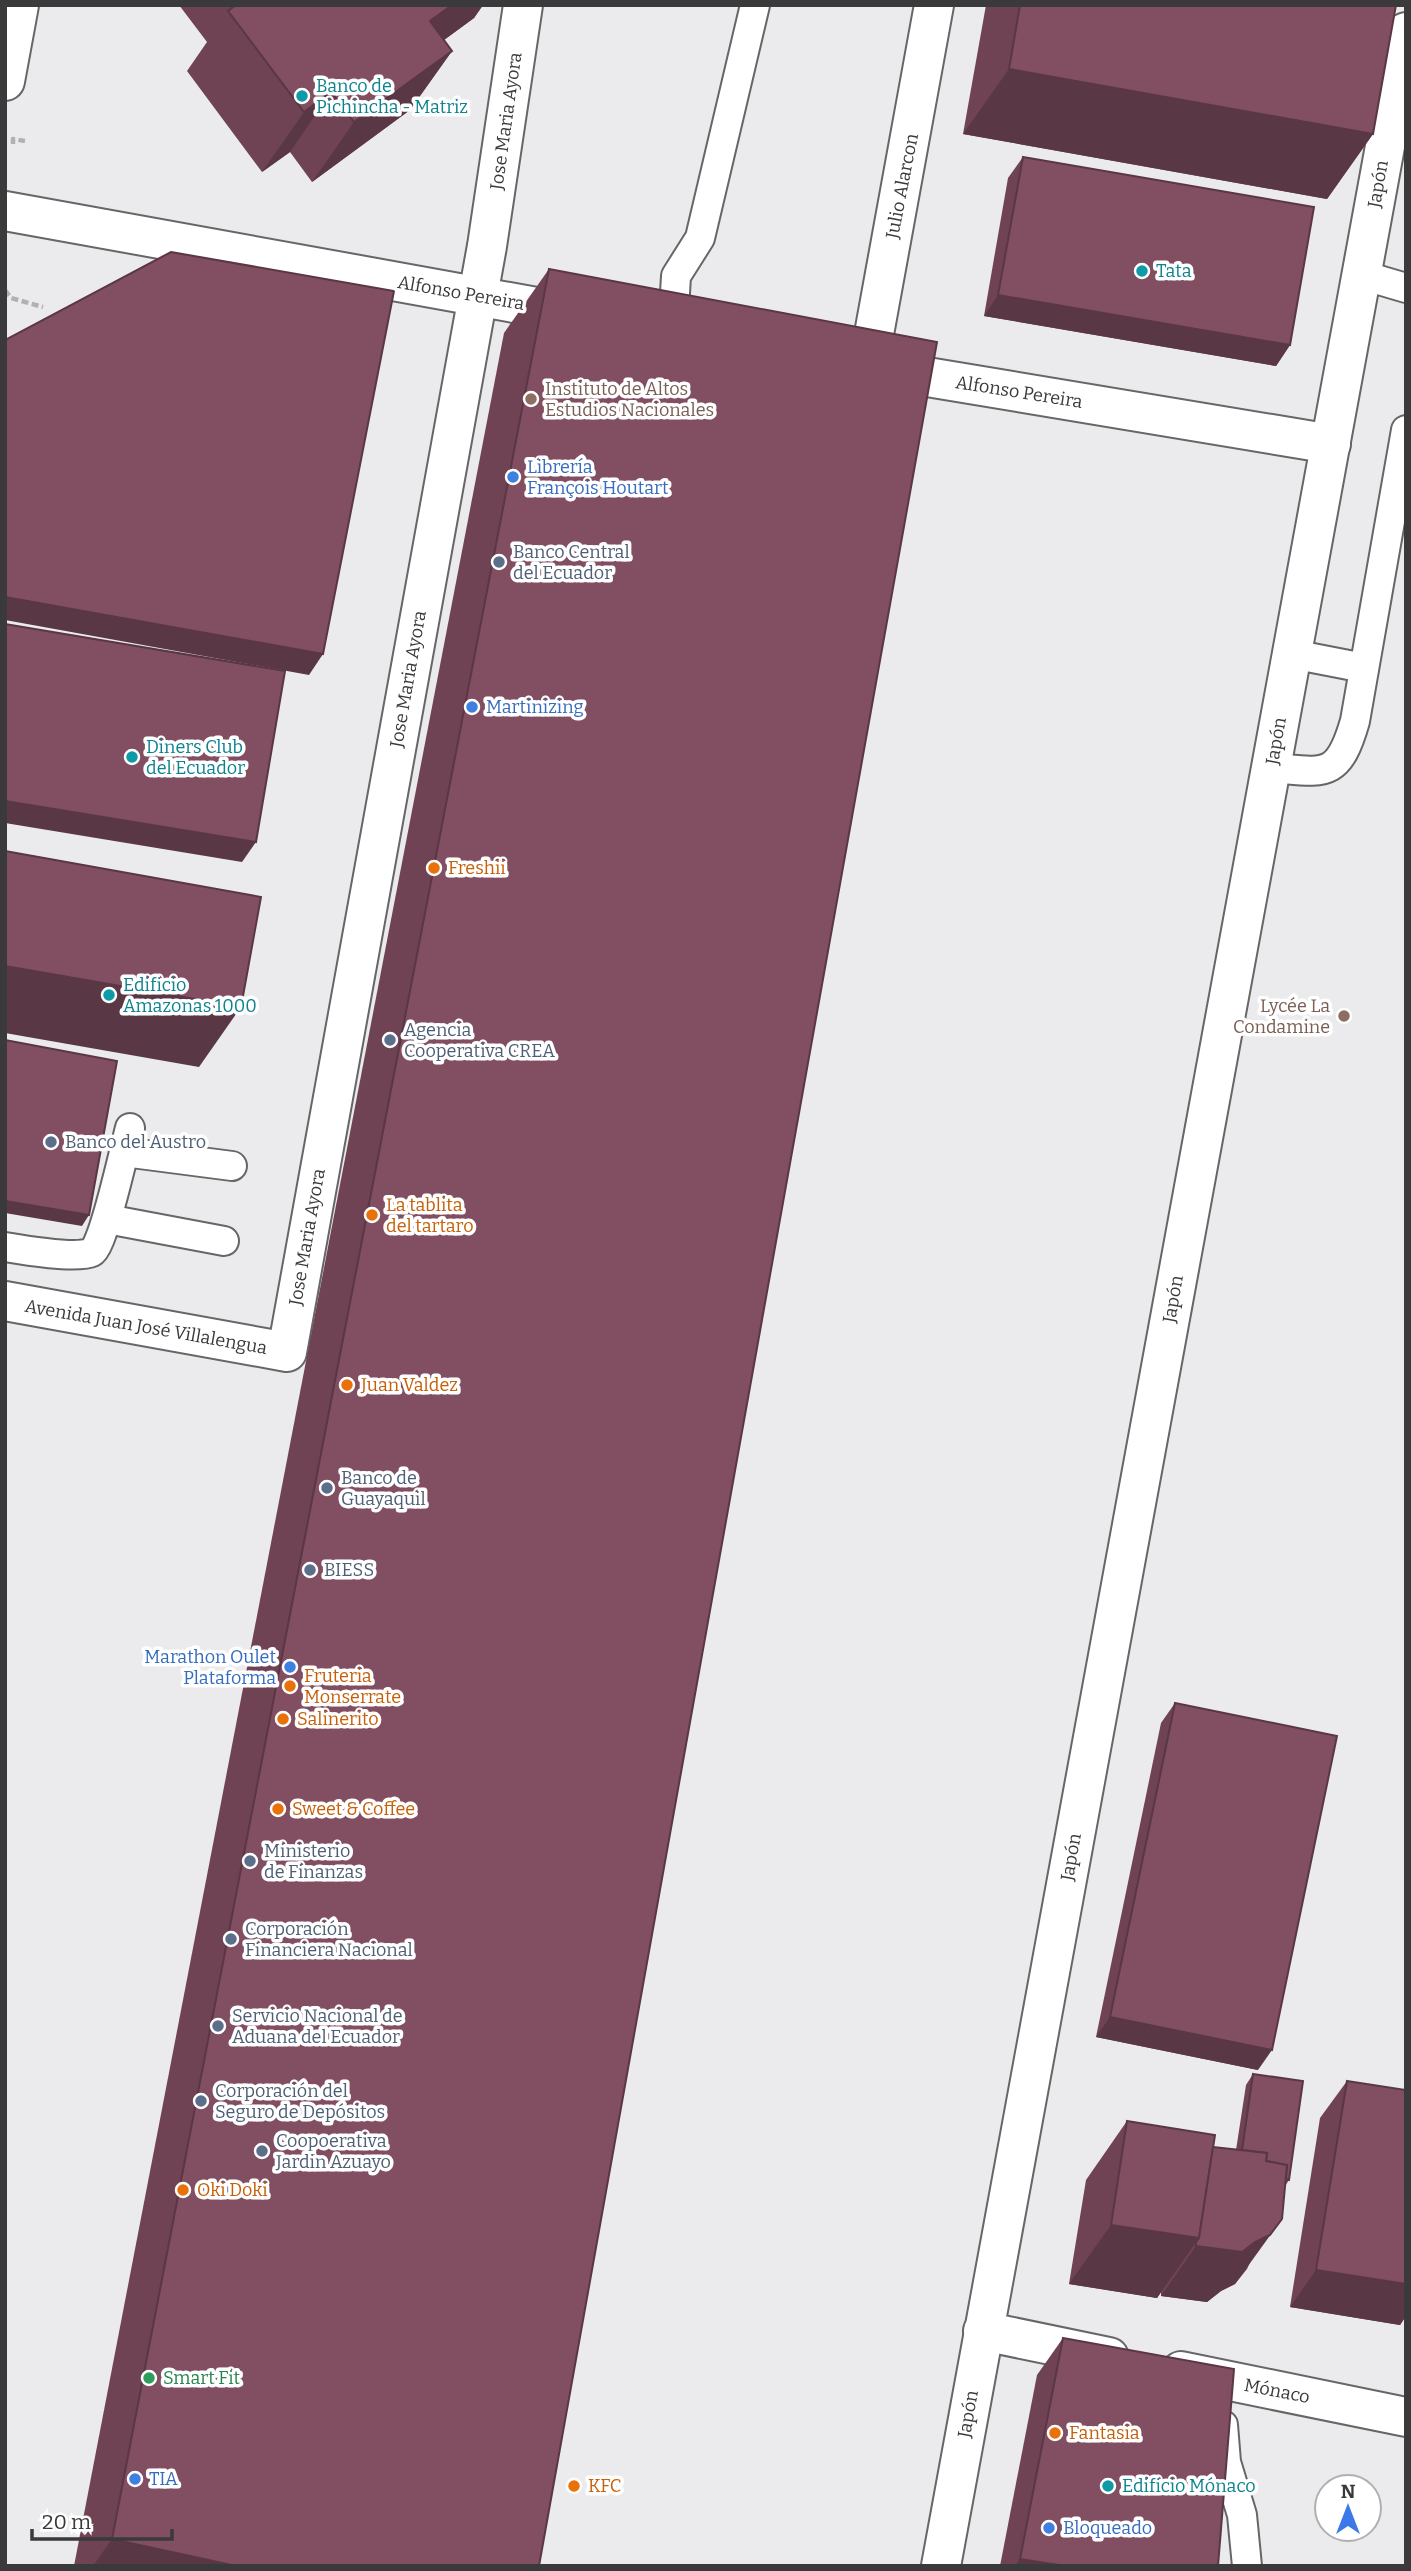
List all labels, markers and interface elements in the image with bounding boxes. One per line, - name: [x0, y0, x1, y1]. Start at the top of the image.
- street label: Jose Maria Ayora: [485, 51, 527, 192]
- place label: Banco de Pichincha - Matriz: [316, 75, 468, 118]
- marker: Banco de Pichincha - Matriz: [294, 88, 310, 104]
- street label: Julio Alarcon: [881, 131, 923, 242]
- street label: Japón: [1363, 158, 1393, 210]
- place label: Tata: [1156, 260, 1192, 282]
- marker: Tata: [1134, 263, 1150, 279]
- street label: Alfonso Pereira: [396, 271, 526, 315]
- street label: Alfonso Pereira: [954, 371, 1084, 413]
- place label: Instituto de Altos Estudios Nacionales: [545, 378, 714, 421]
- marker: Instituto de Altos Estudios Nacionales: [523, 391, 539, 407]
- place label: Librería François Houtart: [527, 456, 669, 499]
- marker: Librería François Houtart: [505, 469, 521, 485]
- place label: Banco Central del Ecuador: [513, 541, 630, 584]
- marker: Banco Central del Ecuador: [491, 554, 507, 570]
- street label: Jose Maria Ayora: [385, 609, 431, 750]
- place label: Martinizing: [486, 696, 584, 718]
- marker: Martinizing: [464, 699, 480, 715]
- street label: Japón: [1261, 715, 1291, 767]
- place label: Diners Club del Ecuador: [146, 736, 245, 779]
- marker: Diners Club del Ecuador: [124, 749, 140, 765]
- place label: Freshii: [448, 857, 506, 879]
- marker: Freshii: [426, 860, 442, 876]
- place label: Edificio Amazonas 1000: [123, 974, 257, 1017]
- marker: Edificio Amazonas 1000: [101, 987, 117, 1003]
- place label: Lycée La Condamine: [1233, 995, 1330, 1038]
- marker: Lycée La Condamine: [1336, 1008, 1352, 1024]
- place label: Agencia Cooperativa CREA: [404, 1019, 555, 1062]
- marker: Agencia Cooperativa CREA: [382, 1032, 398, 1048]
- place label: Banco del Austro: [65, 1131, 206, 1153]
- marker: Banco del Austro: [43, 1134, 59, 1150]
- street label: Jose Maria Ayora: [284, 1167, 330, 1308]
- place label: La tablita del tartaro: [386, 1194, 474, 1237]
- marker: La tablita del tartaro: [364, 1207, 380, 1223]
- street label: Japón: [1158, 1273, 1188, 1325]
- street label: Avenida Juan José Villalengua: [23, 1295, 269, 1359]
- place label: Juan Valdez: [360, 1374, 458, 1396]
- marker: Juan Valdez: [339, 1377, 355, 1393]
- place label: Banco de Guayaquil: [341, 1467, 426, 1510]
- marker: Banco de Guayaquil: [319, 1480, 335, 1496]
- place label: BIESS: [324, 1559, 374, 1581]
- marker: BIESS: [302, 1562, 318, 1578]
- place label: Marathon Oulet Plataforma: [144, 1646, 276, 1689]
- marker: Marathon Oulet Plataforma: [282, 1659, 298, 1675]
- place label: Fruteria Monserrate: [304, 1665, 401, 1708]
- marker: Fruteria Monserrate: [282, 1678, 298, 1694]
- place label: Salinerito: [297, 1708, 379, 1730]
- marker: Salinerito: [275, 1711, 291, 1727]
- place label: Sweet & Coffee: [292, 1798, 415, 1820]
- marker: Sweet & Coffee: [270, 1801, 286, 1817]
- street label: Japón: [1056, 1831, 1086, 1883]
- place label: Ministerio de Finanzas: [264, 1840, 363, 1883]
- marker: Ministerio de Finanzas: [242, 1853, 258, 1869]
- place label: Corporación Financiera Nacional: [245, 1918, 413, 1961]
- marker: Corporación Financiera Nacional: [223, 1931, 239, 1947]
- place label: Servicio Nacional de Aduana del Ecuador: [232, 2005, 403, 2048]
- marker: Servicio Nacional de Aduana del Ecuador: [210, 2018, 226, 2034]
- place label: Corporación del Seguro de Depósitos: [215, 2080, 385, 2123]
- marker: Corporación del Seguro de Depósitos: [193, 2093, 209, 2109]
- place label: Coopoerativa Jardin Azuayo: [275, 2130, 391, 2173]
- marker: Coopoerativa Jardin Azuayo: [254, 2143, 270, 2159]
- place label: Oki Doki: [197, 2179, 268, 2201]
- marker: Oki Doki: [175, 2182, 191, 2198]
- place label: Smart Fit: [163, 2367, 241, 2389]
- marker: Smart Fit: [141, 2370, 157, 2386]
- street label: Mónaco: [1242, 2374, 1312, 2408]
- street label: Japón: [953, 2388, 983, 2440]
- place label: Fantasia: [1069, 2422, 1140, 2444]
- marker: Fantasia: [1047, 2425, 1063, 2441]
- place label: TIA: [149, 2468, 178, 2490]
- marker: TIA: [127, 2471, 143, 2487]
- north arrow: [1313, 2473, 1383, 2543]
- place label: KFC: [588, 2475, 621, 2497]
- place label: Edificio Mónaco: [1122, 2475, 1256, 2497]
- marker: KFC: [566, 2478, 582, 2494]
- marker: Edificio Mónaco: [1100, 2478, 1116, 2494]
- text: N: [1341, 2480, 1356, 2503]
- scale bar: [32, 2498, 172, 2542]
- text: 20 m: [42, 2509, 91, 2535]
- place label: Bloqueado: [1063, 2517, 1152, 2539]
- marker: Bloqueado: [1041, 2520, 1057, 2536]

